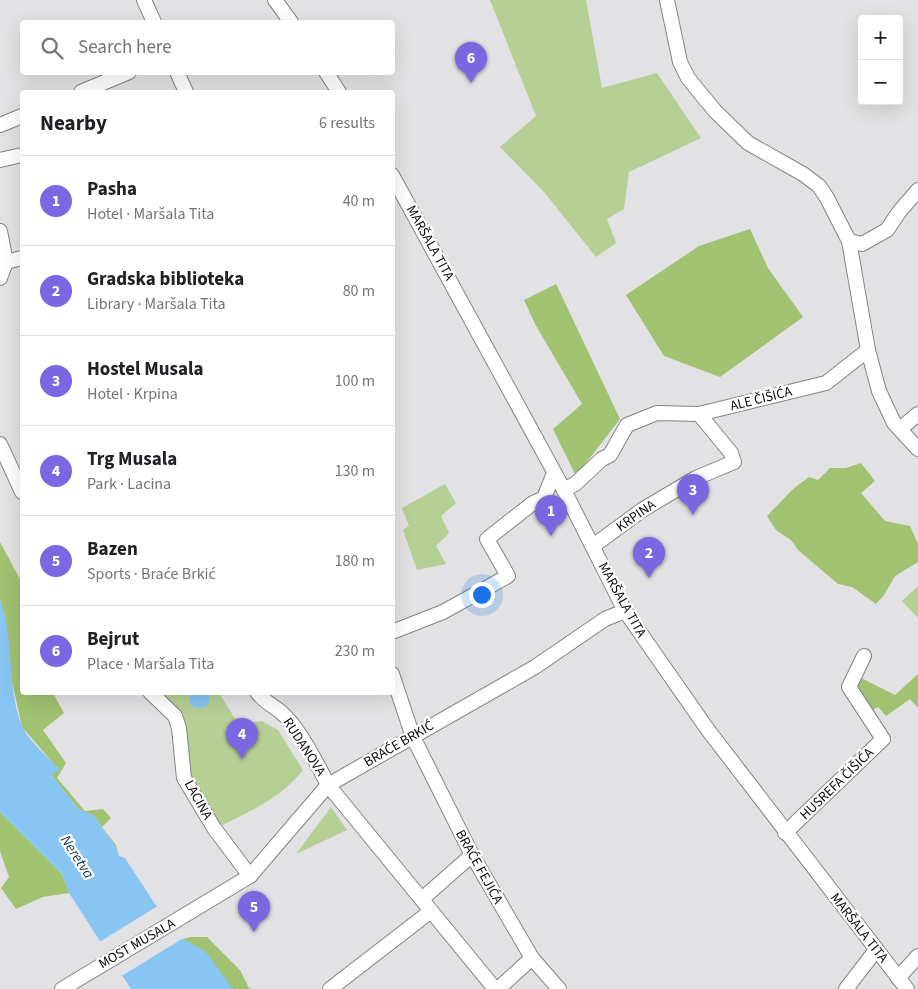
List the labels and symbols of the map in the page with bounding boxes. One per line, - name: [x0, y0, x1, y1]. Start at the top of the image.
- pin: 6: [455, 42, 487, 83]
- street label: MARŠALA TITA: [401, 202, 459, 285]
- street label: ALE ČIŠIĆA: [728, 382, 794, 416]
- pin: 3: [677, 474, 709, 515]
- pin: 1: [535, 495, 567, 536]
- street label: KRPINA: [612, 495, 660, 537]
- pin: 2: [633, 537, 665, 578]
- street label: MARŠALA TITA: [593, 559, 651, 642]
- your location: [469, 582, 495, 608]
- street label: RUDANOVA: [278, 714, 331, 780]
- street label: BRAĆE BRKIĆ: [360, 716, 438, 772]
- pin: 4: [226, 718, 258, 759]
- street label: HUSREFA ČIŠIĆA: [796, 743, 879, 825]
- street label: LACINA: [179, 777, 217, 824]
- street label: BRAĆE FEJIĆA: [450, 826, 508, 908]
- water label: Neretva: [55, 831, 99, 883]
- street label: MARŠALA TITA: [825, 889, 893, 967]
- pin: 5: [238, 891, 270, 932]
- street label: MOST MUSALA: [95, 914, 179, 974]

